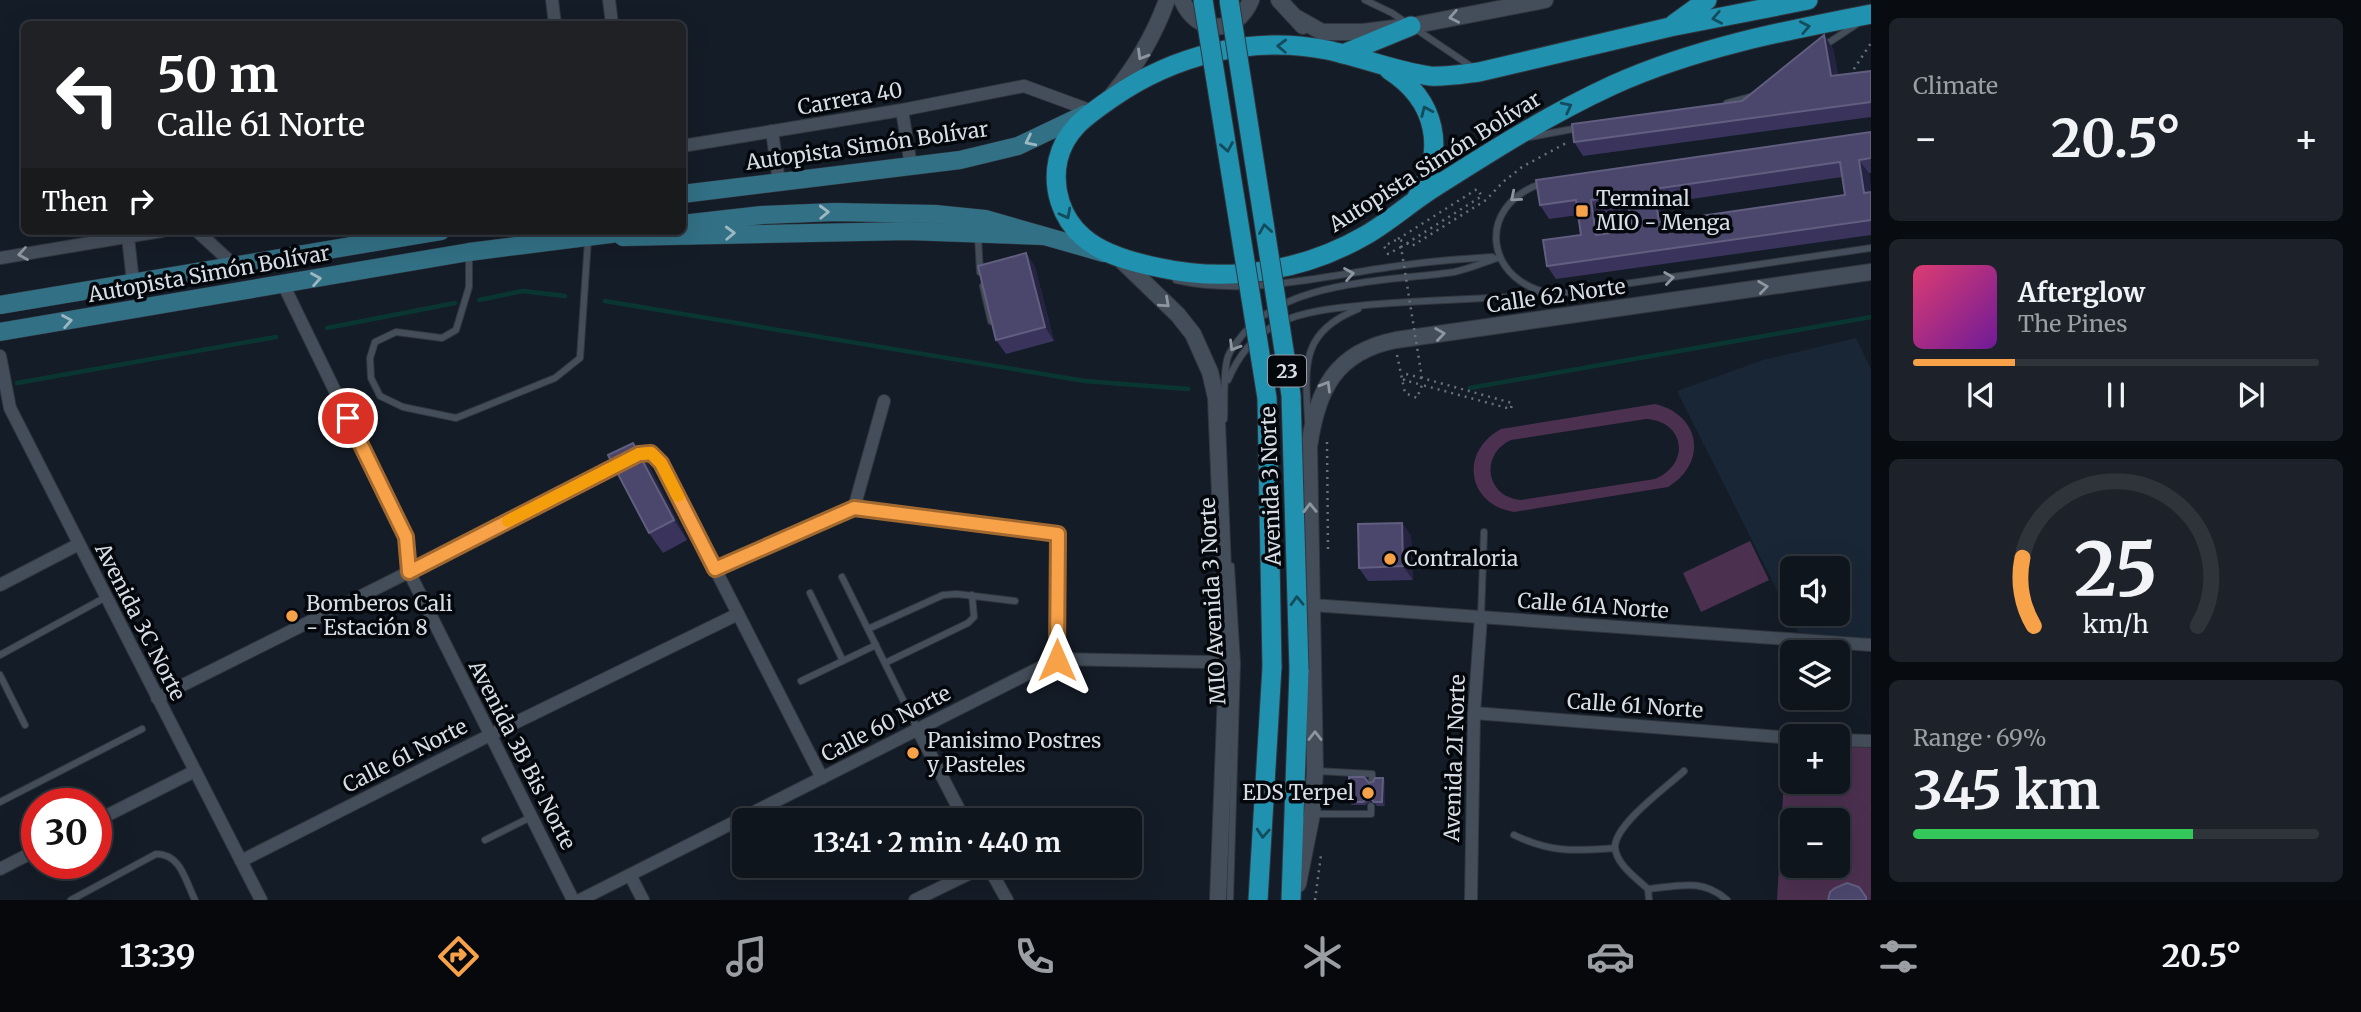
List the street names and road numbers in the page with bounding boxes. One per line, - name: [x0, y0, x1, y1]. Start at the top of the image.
- street label: Carrera 40: [795, 76, 905, 121]
- street label: Autopista Simón Bolívar: [1323, 85, 1546, 238]
- street label: Autopista Simón Bolívar: [743, 115, 990, 176]
- street label: Autopista Simón Bolívar: [85, 239, 332, 308]
- street label: Calle 62 Norte: [1485, 272, 1627, 319]
- road number: 23: [1268, 356, 1306, 386]
- street label: Avenida 3 Norte: [1254, 406, 1287, 567]
- street label: MIO Avenida 3 Norte: [1194, 497, 1231, 705]
- street label: Avenida 3C Norte: [89, 538, 192, 705]
- street label: Calle 61A Norte: [1516, 587, 1670, 624]
- street label: Avenida 3B Bis Norte: [463, 655, 582, 854]
- street label: Avenida 2I Norte: [1438, 674, 1471, 843]
- street label: Calle 60 Norte: [816, 679, 955, 768]
- street label: Calle 61 Norte: [1566, 687, 1704, 724]
- street label: Calle 61 Norte: [338, 713, 472, 799]

